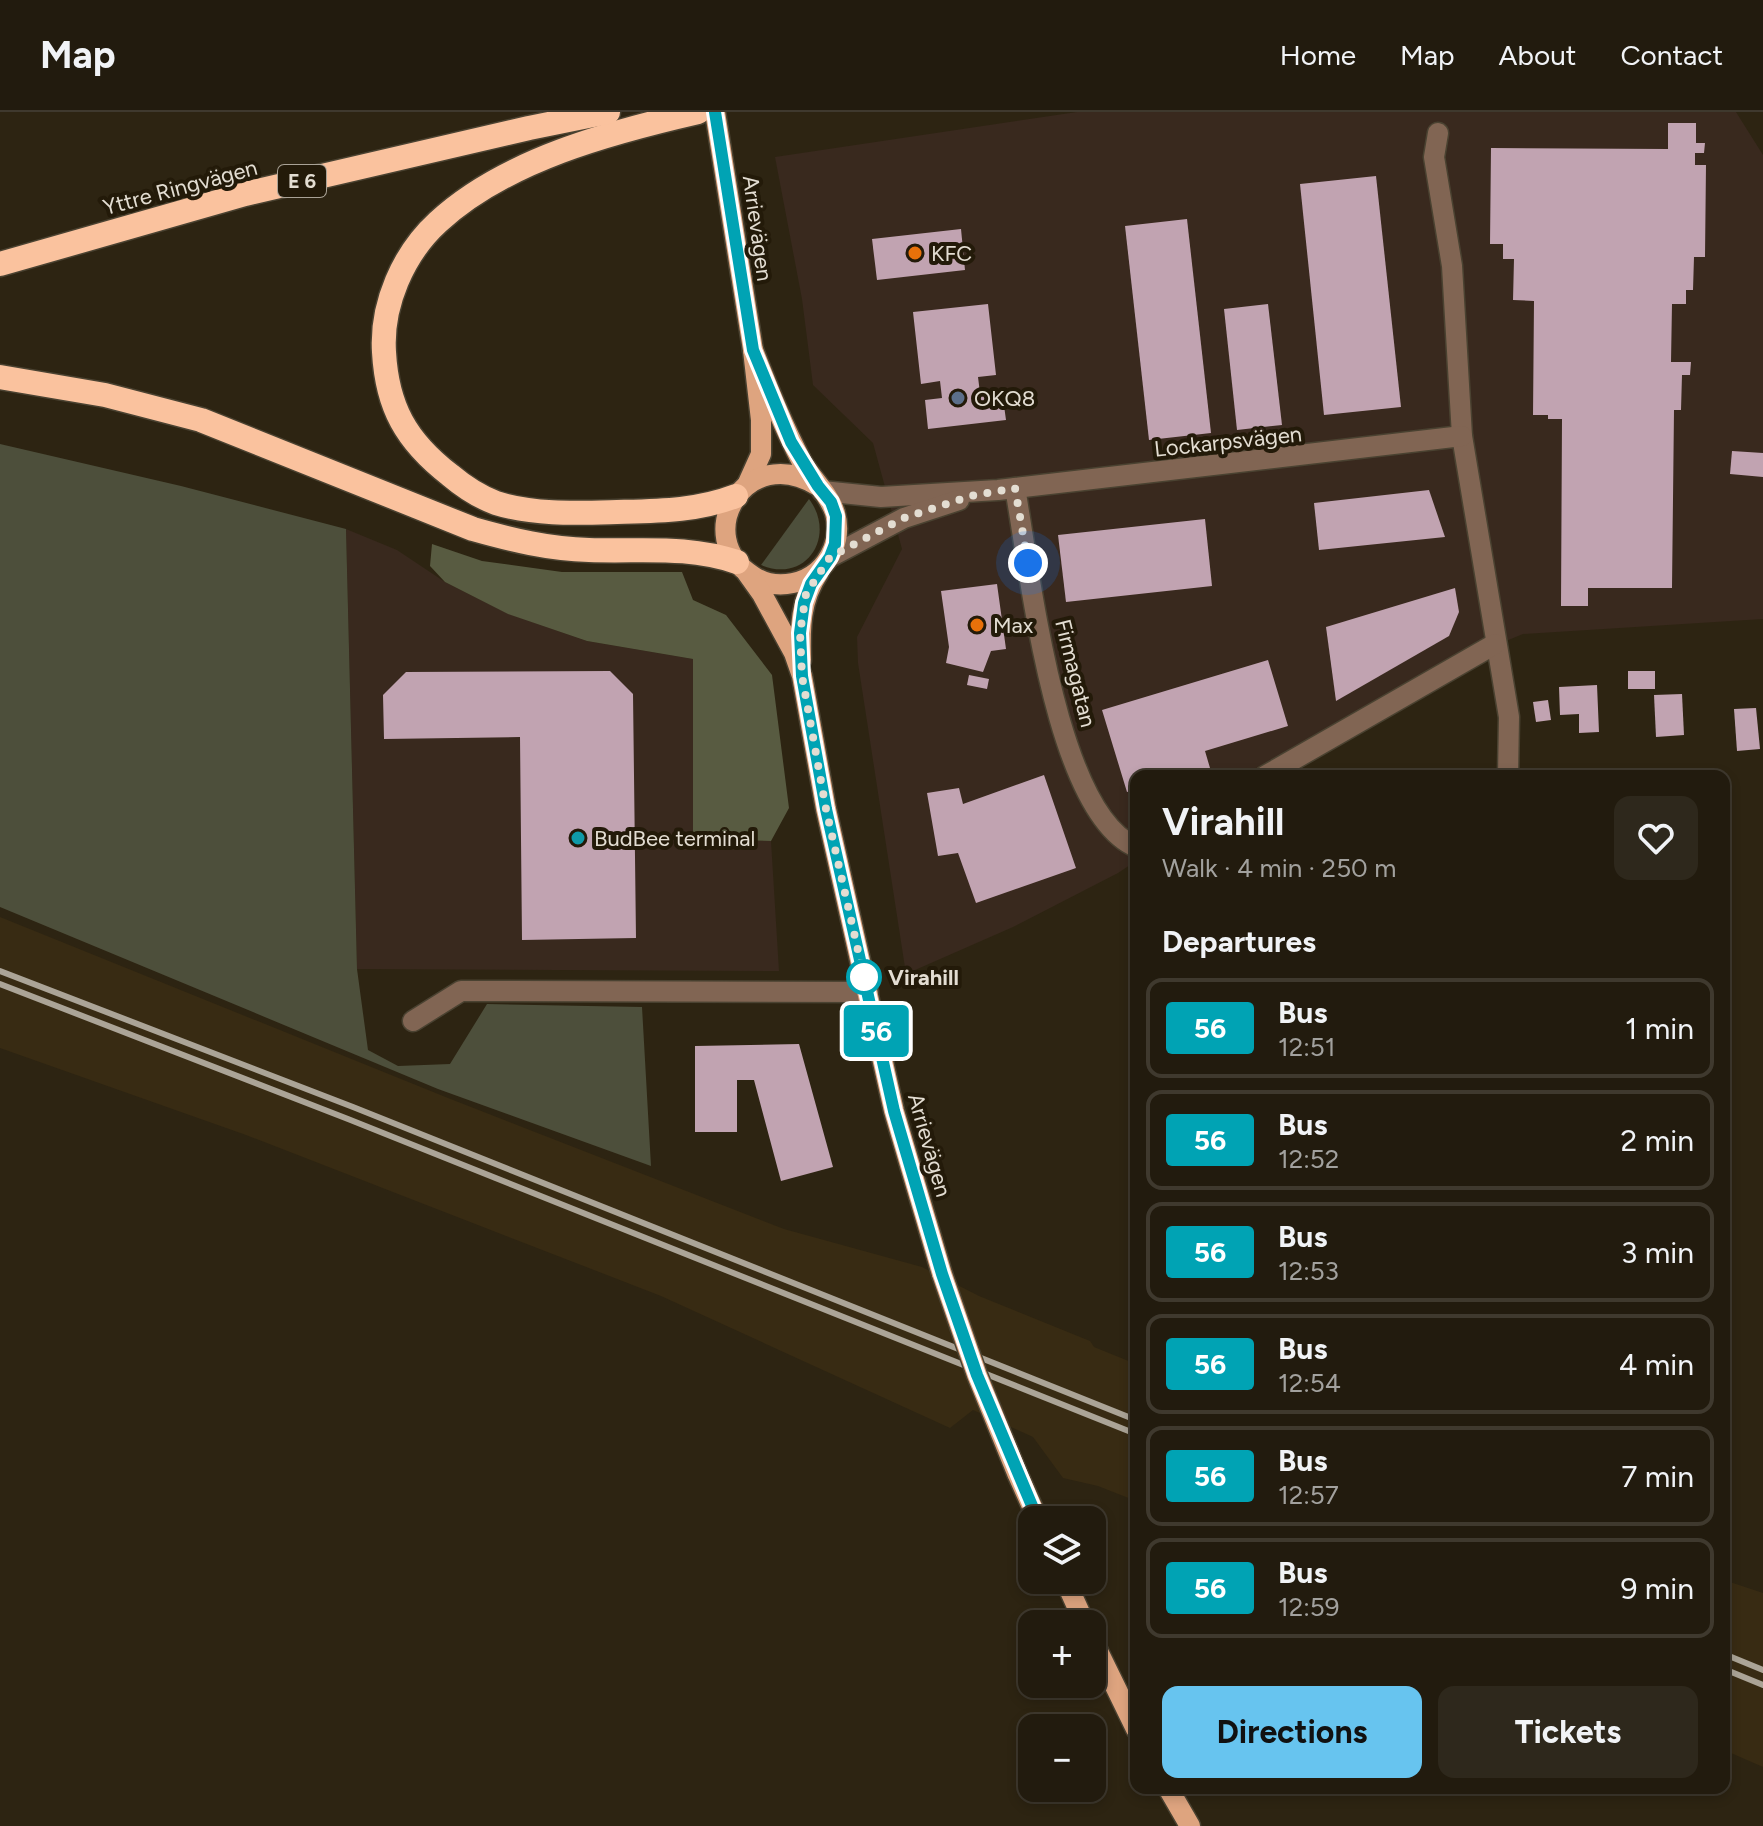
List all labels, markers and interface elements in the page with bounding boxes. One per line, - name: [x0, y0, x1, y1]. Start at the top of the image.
- text: Map: [40, 32, 116, 78]
- text: Home: [1280, 38, 1356, 72]
- text: Map: [1400, 38, 1455, 72]
- text: About: [1499, 38, 1576, 72]
- text: Contact: [1620, 38, 1723, 72]
- street label: Yttre Ringvägen: [100, 154, 260, 221]
- road number: E 6: [278, 165, 326, 197]
- street label: Arrievägen: [737, 173, 778, 283]
- place label: KFC: [931, 240, 972, 267]
- marker: KFC: [906, 244, 924, 262]
- place label: OKQ8: [974, 385, 1035, 412]
- marker: OKQ8: [949, 389, 967, 407]
- street label: Lockarpsvägen: [1153, 420, 1303, 463]
- your location: [1008, 543, 1048, 583]
- place label: Max: [993, 612, 1034, 639]
- marker: Max: [968, 616, 986, 634]
- street label: Firmagatan: [1049, 616, 1102, 730]
- button: heart: [1614, 796, 1698, 880]
- text: Virahill: [1162, 799, 1284, 845]
- place label: BudBee terminal: [594, 825, 755, 852]
- marker: BudBee terminal: [569, 829, 587, 847]
- text: Walk · 4 min · 250 m: [1162, 852, 1396, 884]
- text: Departures: [1162, 923, 1316, 960]
- marker: Virahill: [847, 960, 881, 994]
- place label: Virahill: [888, 964, 959, 991]
- text: Bus: [1278, 994, 1327, 1031]
- line badge: 56: [840, 1005, 912, 1057]
- text: 1 min: [1625, 1010, 1694, 1047]
- text: 56: [1194, 1011, 1226, 1045]
- text: 56: [860, 1014, 892, 1048]
- text: 12:51: [1278, 1031, 1336, 1063]
- street label: Arrievägen: [902, 1090, 957, 1200]
- text: Bus: [1278, 1106, 1327, 1143]
- text: 2 min: [1621, 1122, 1694, 1159]
- text: 56: [1194, 1123, 1226, 1157]
- text: 12:52: [1278, 1143, 1339, 1175]
- text: Bus: [1278, 1218, 1327, 1255]
- text: 3 min: [1621, 1234, 1694, 1271]
- text: 56: [1194, 1235, 1226, 1269]
- text: 12:53: [1278, 1255, 1339, 1287]
- text: Bus: [1278, 1330, 1327, 1367]
- text: 4 min: [1619, 1346, 1694, 1383]
- text: 56: [1194, 1347, 1226, 1381]
- text: 12:54: [1278, 1367, 1341, 1399]
- text: Bus: [1278, 1442, 1327, 1479]
- text: 7 min: [1621, 1458, 1694, 1495]
- text: 56: [1194, 1459, 1226, 1493]
- text: 12:57: [1278, 1479, 1339, 1511]
- map controls: [1018, 1506, 1106, 1802]
- button: layers: [1018, 1506, 1106, 1594]
- text: Bus: [1278, 1554, 1327, 1591]
- text: 9 min: [1620, 1570, 1694, 1607]
- text: 56: [1194, 1571, 1226, 1605]
- text: 12:59: [1278, 1591, 1340, 1623]
- button: +: [1018, 1610, 1106, 1698]
- button: Directions: [1162, 1686, 1422, 1778]
- button: Tickets: [1438, 1686, 1698, 1778]
- button: −: [1018, 1714, 1106, 1802]

